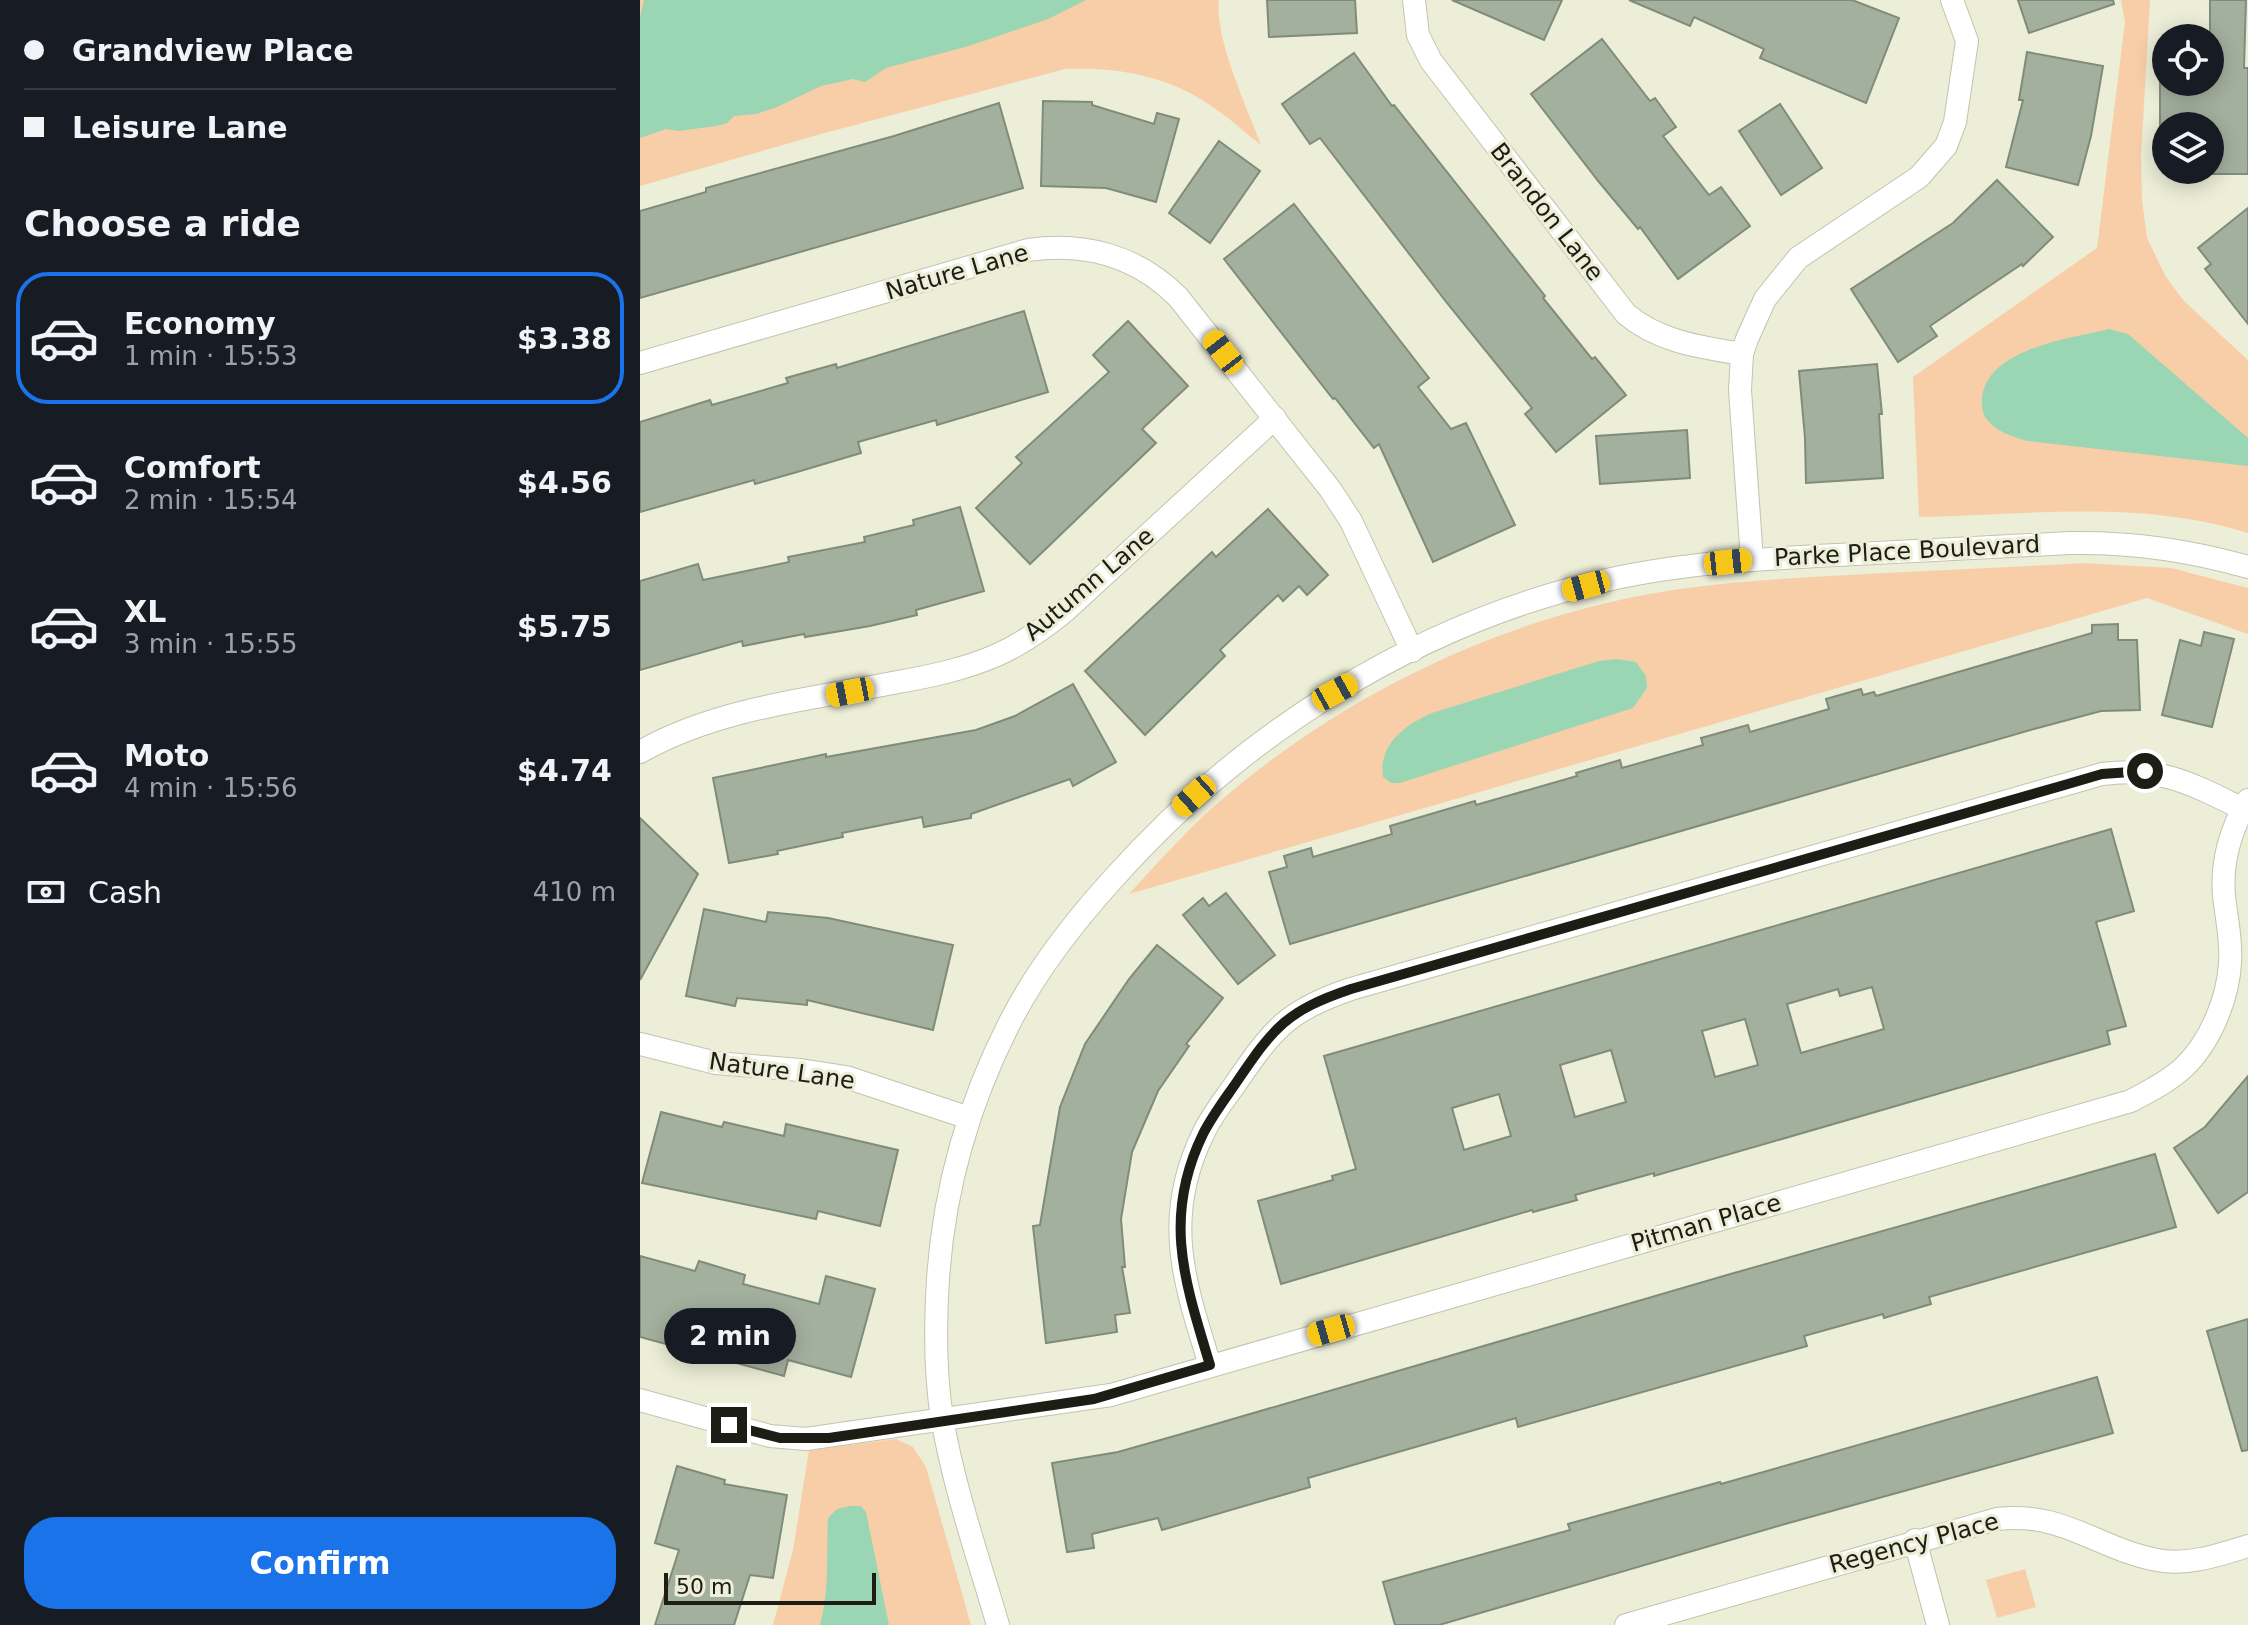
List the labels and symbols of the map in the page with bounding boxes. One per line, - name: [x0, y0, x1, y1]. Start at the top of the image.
- street label: Brandon Lane: [1485, 138, 1609, 286]
- street label: Nature Lane: [882, 238, 1032, 306]
- car: [1199, 326, 1247, 378]
- street label: Autumn Lane: [1019, 522, 1159, 646]
- street label: Parke Place Boulevard: [1773, 530, 2041, 572]
- car: [1703, 548, 1753, 576]
- car: [1560, 568, 1612, 604]
- car: [1308, 670, 1362, 714]
- car: [824, 676, 876, 708]
- route start: [2127, 753, 2163, 789]
- car: [1168, 771, 1220, 821]
- street label: Nature Lane: [707, 1047, 857, 1095]
- street label: Pitman Place: [1628, 1188, 1784, 1258]
- callout: 2 min: [663, 1309, 795, 1365]
- car: [1305, 1312, 1357, 1348]
- route end: [711, 1407, 747, 1443]
- street label: Regency Place: [1826, 1507, 2002, 1579]
- scale bar: [664, 1569, 876, 1605]

